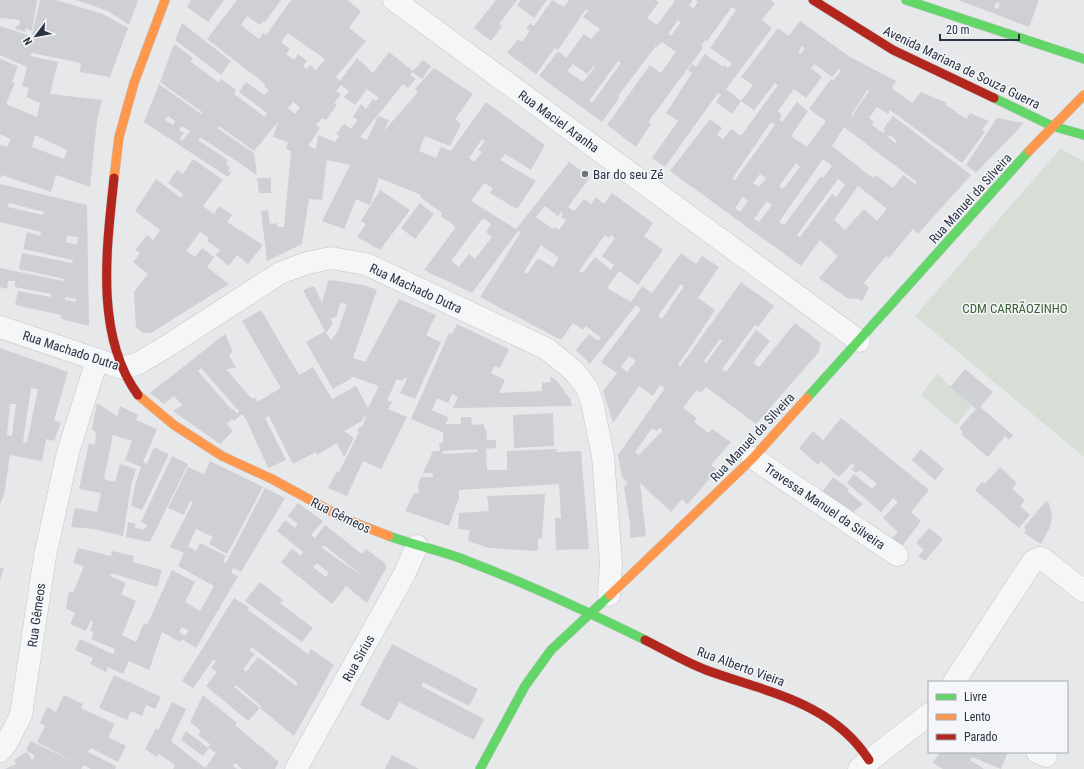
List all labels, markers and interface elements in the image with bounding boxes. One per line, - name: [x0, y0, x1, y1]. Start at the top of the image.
- north arrow: [16, 16, 56, 56]
- scale bar: [940, 16, 1019, 42]
- street label: Avenida Mariana de Souza Guerra: [881, 23, 1043, 112]
- text: 20 m: [946, 23, 970, 37]
- text: N: [21, 35, 35, 47]
- street label: Rua Maciel Aranha: [516, 87, 602, 156]
- street label: Rua Manuel da Silveira: [926, 150, 1015, 246]
- place label: Bar do seu Zé: [593, 167, 663, 182]
- marker: Bar do seu Zé: [580, 169, 590, 179]
- street label: Rua Machado Dutra: [367, 260, 464, 316]
- park label: CDM CARRÃOZINHO: [962, 300, 1068, 316]
- street label: Rua Machado Dutra: [21, 328, 121, 373]
- street label: Rua Manuel da Silveira: [707, 390, 797, 485]
- street label: Travessa Manuel da Silveira: [762, 460, 888, 552]
- street label: Rua Gêmeos: [308, 495, 373, 536]
- street label: Rua Gêmeos: [25, 582, 48, 648]
- street label: Rua Sirius: [339, 632, 377, 684]
- street label: Rua Alberto Vieira: [695, 644, 787, 689]
- legend: [928, 681, 1068, 753]
- text: Livre: [964, 690, 987, 704]
- text: Lento: [964, 710, 991, 724]
- text: Parado: [964, 730, 997, 744]

